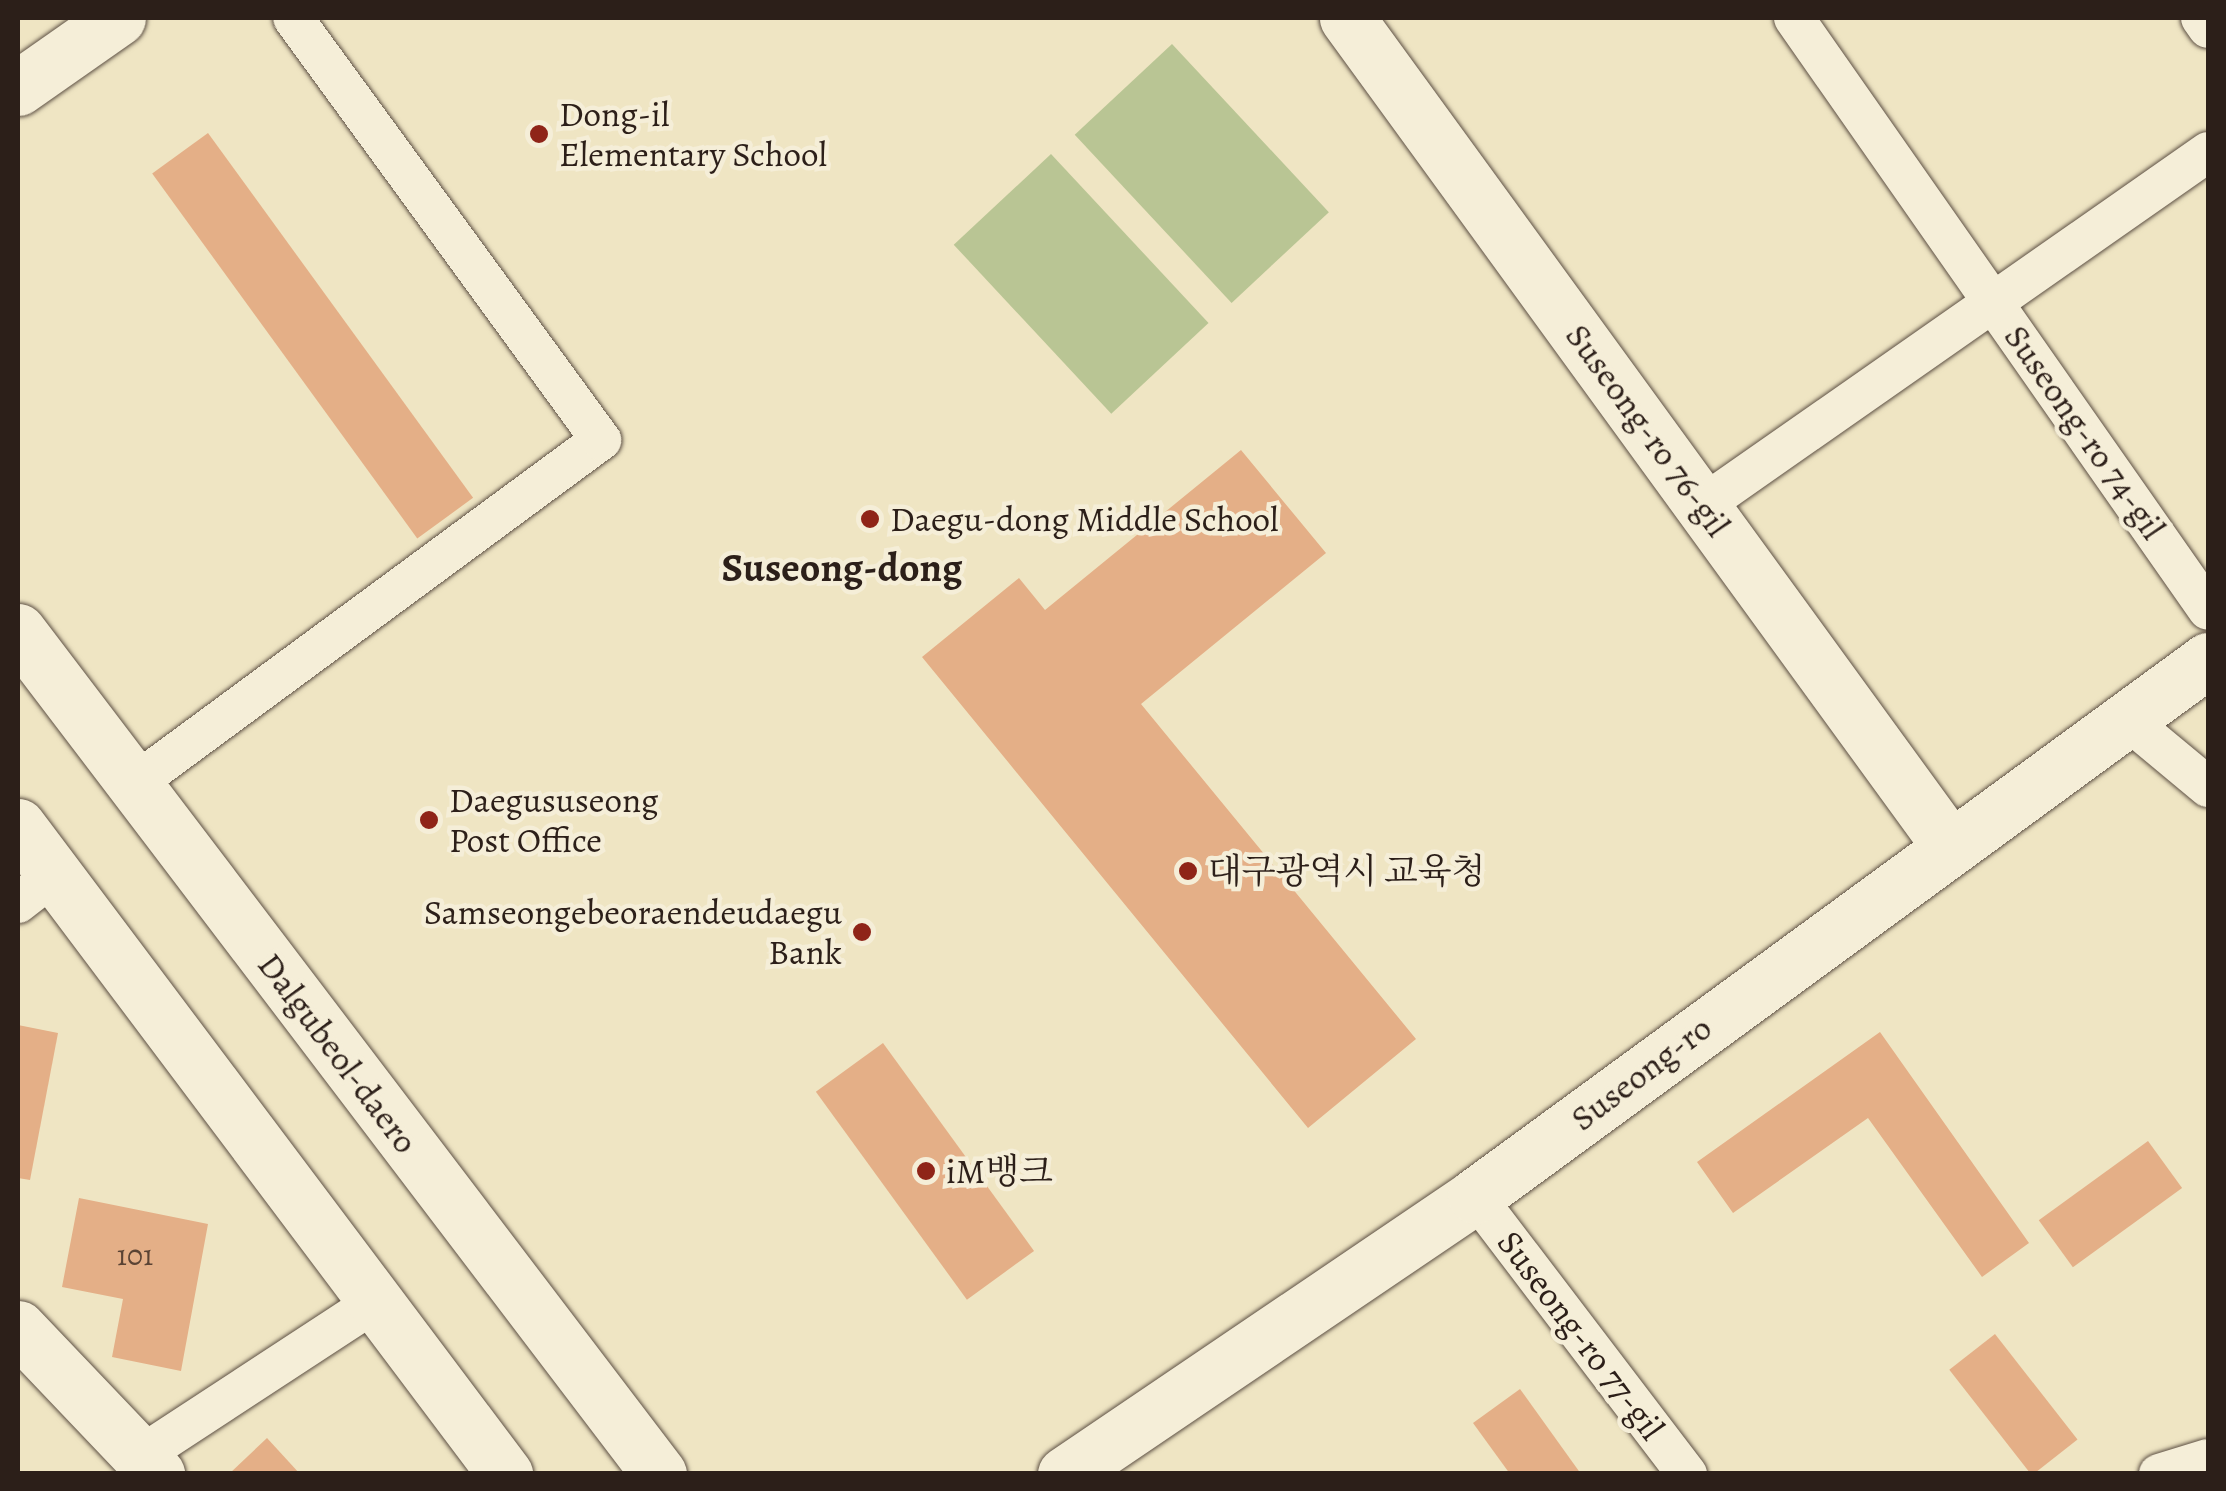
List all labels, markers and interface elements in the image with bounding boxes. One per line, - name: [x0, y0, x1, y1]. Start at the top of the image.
- place label: Dong-il Elementary School: [559, 93, 827, 175]
- marker: Dong-il Elementary School: [528, 123, 550, 145]
- street label: Suseong-ro 76-gil: [1557, 316, 1739, 544]
- street label: Suseong-ro 74-gil: [1996, 317, 2174, 547]
- place label: Daegu-dong Middle School: [890, 498, 1279, 540]
- marker: Daegu-dong Middle School: [859, 508, 881, 530]
- district label: Suseong-dong: [722, 544, 962, 592]
- place label: Daegususeong Post Office: [449, 779, 659, 861]
- marker: Daegususeong Post Office: [418, 809, 440, 831]
- place label: 대구광역시 교육청: [1208, 850, 1485, 892]
- marker: 대구광역시 교육청: [1177, 860, 1199, 882]
- place label: Samseongebeoraendeudaegu Bank: [424, 891, 842, 973]
- marker: Samseongebeoraendeudaegu Bank: [851, 921, 873, 943]
- street label: Dalgubeol-daero: [249, 945, 427, 1161]
- street label: Suseong-ro: [1562, 1007, 1720, 1139]
- place label: iM뱅크: [946, 1150, 1053, 1192]
- marker: iM뱅크: [915, 1160, 937, 1182]
- street label: Suseong-ro 77-gil: [1489, 1222, 1673, 1448]
- house number: 101: [117, 1237, 153, 1273]

